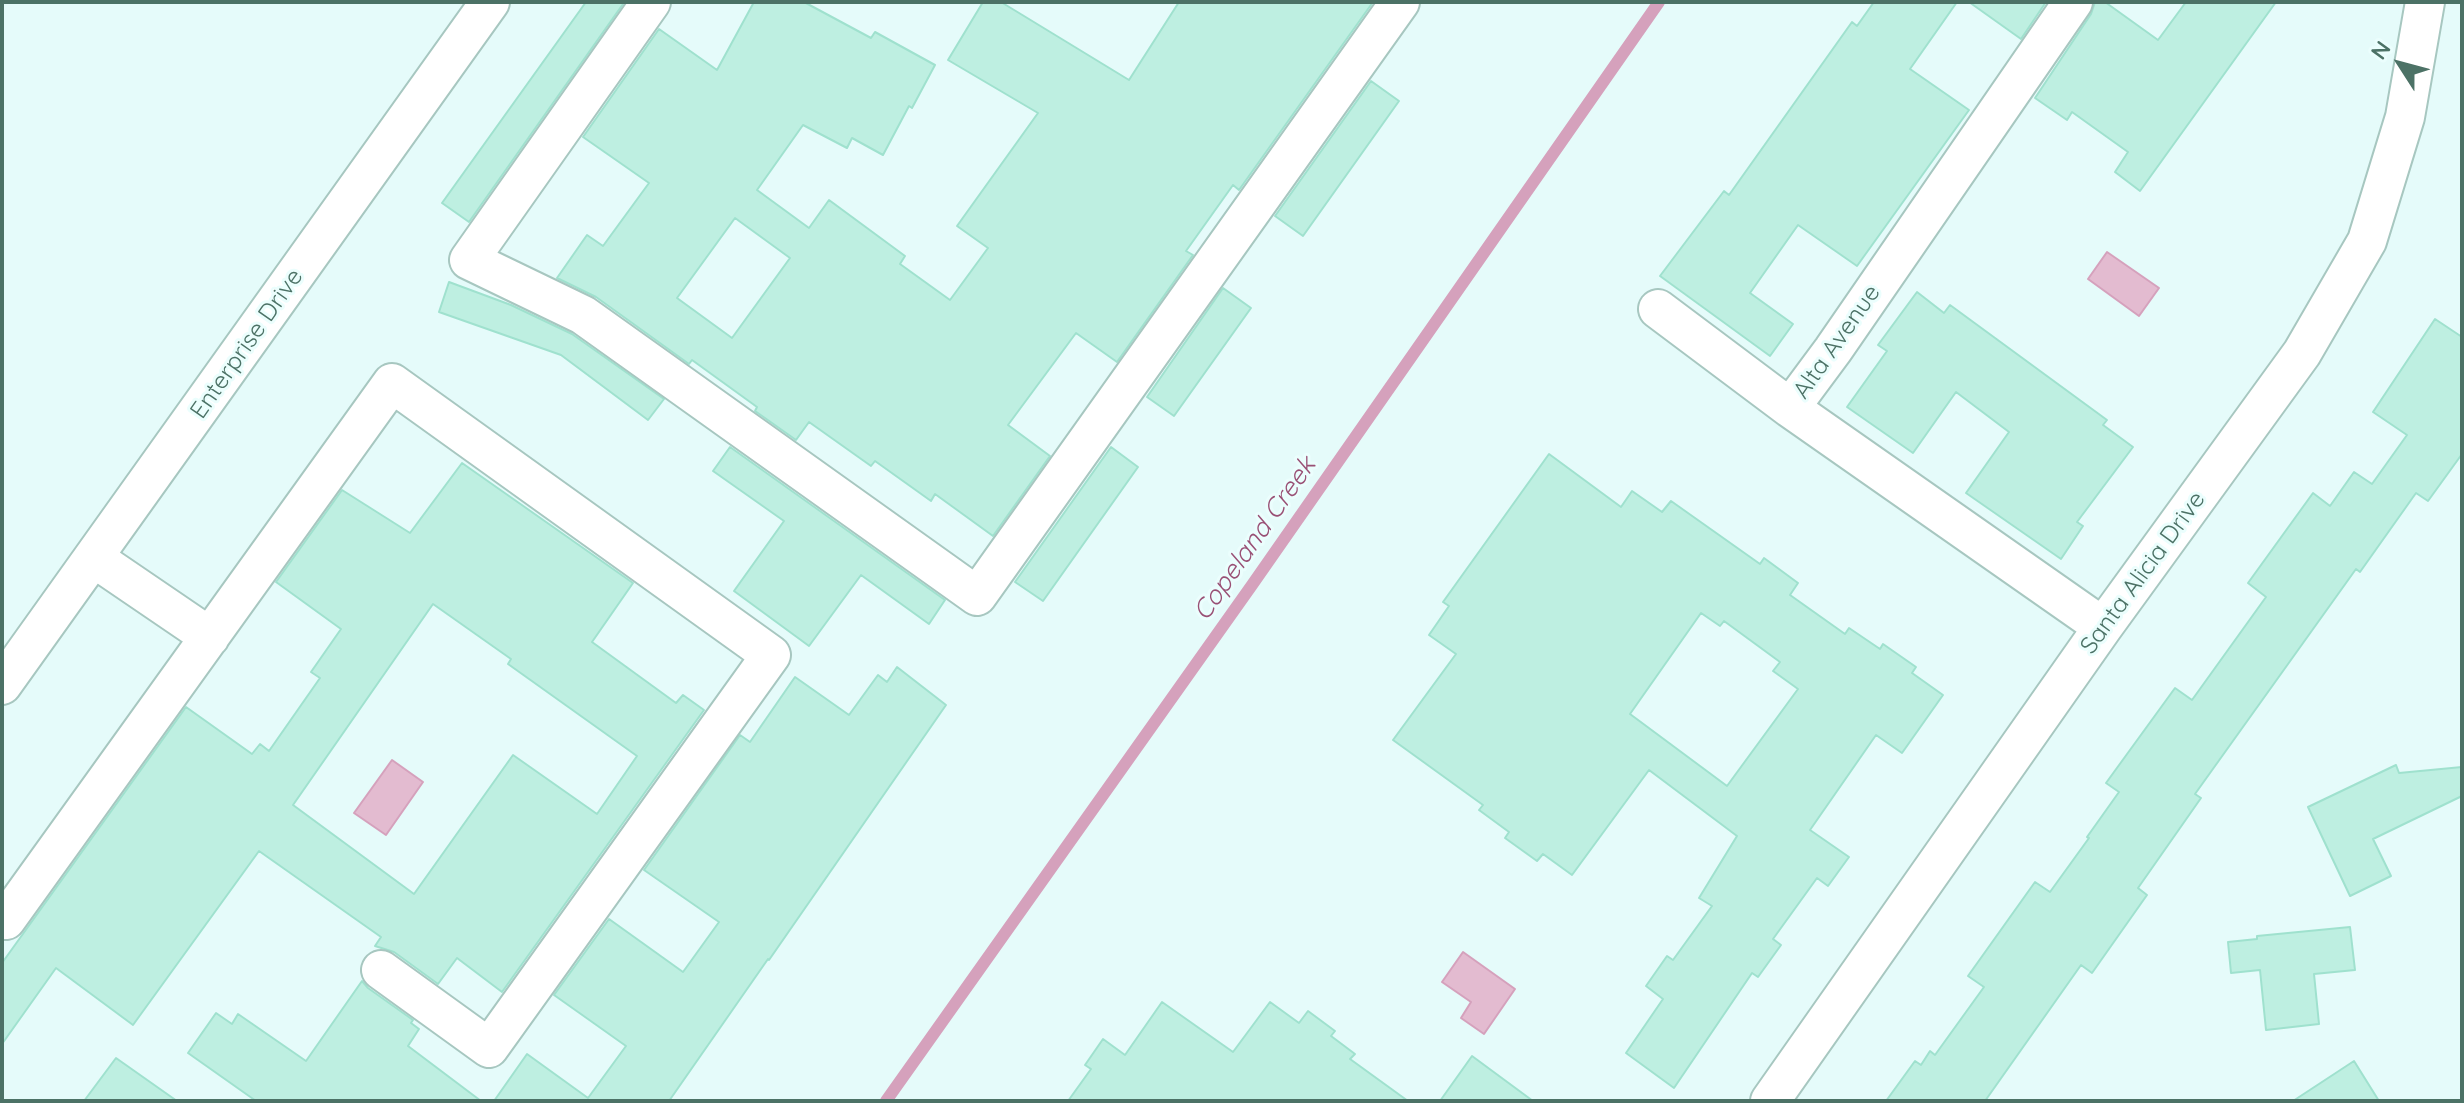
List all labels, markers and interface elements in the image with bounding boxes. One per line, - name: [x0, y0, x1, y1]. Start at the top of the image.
- north arrow: [2360, 24, 2440, 104]
- text: N: [2365, 35, 2397, 65]
- street label: Enterprise Drive: [185, 264, 309, 424]
- street label: Alta Avenue: [1787, 280, 1887, 404]
- water label: Copeland Creek: [1187, 451, 1323, 627]
- street label: Santa Alicia Drive: [2074, 486, 2212, 660]

